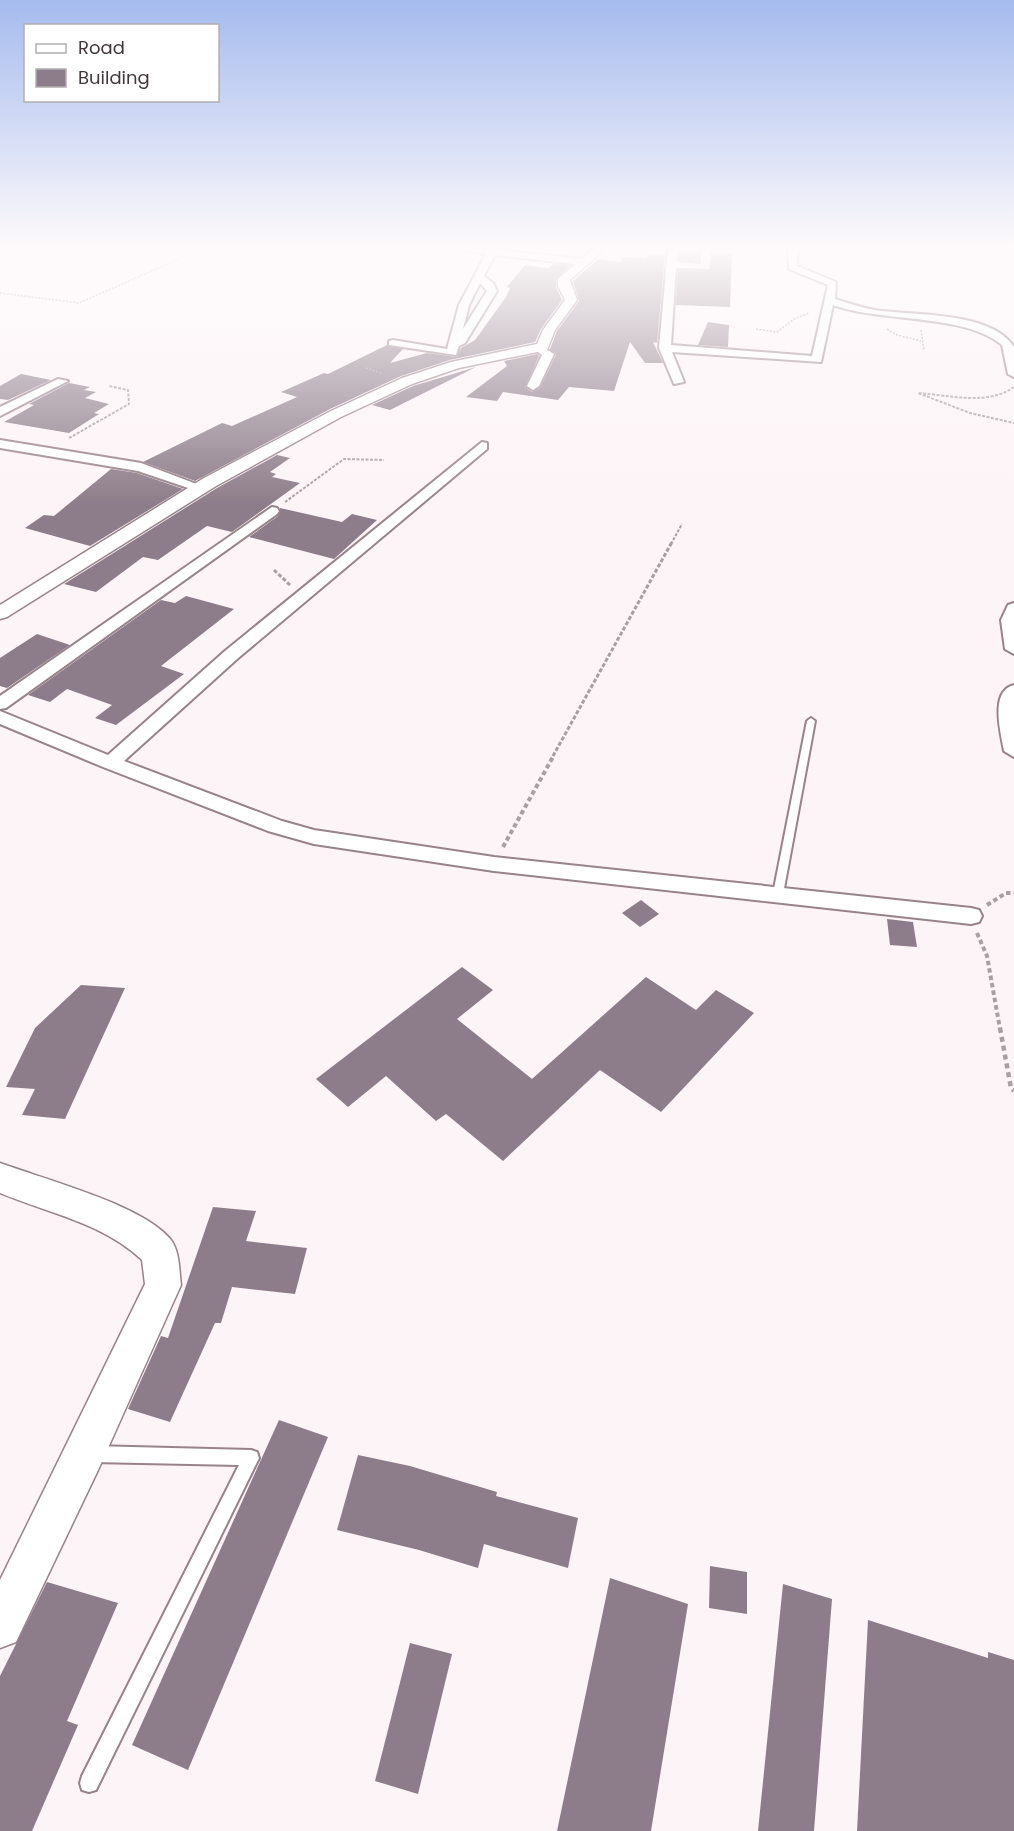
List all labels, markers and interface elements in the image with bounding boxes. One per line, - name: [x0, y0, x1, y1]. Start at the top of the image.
- legend: [24, 24, 219, 102]
- text: Road: [78, 35, 125, 60]
- text: Building: [78, 65, 150, 90]

